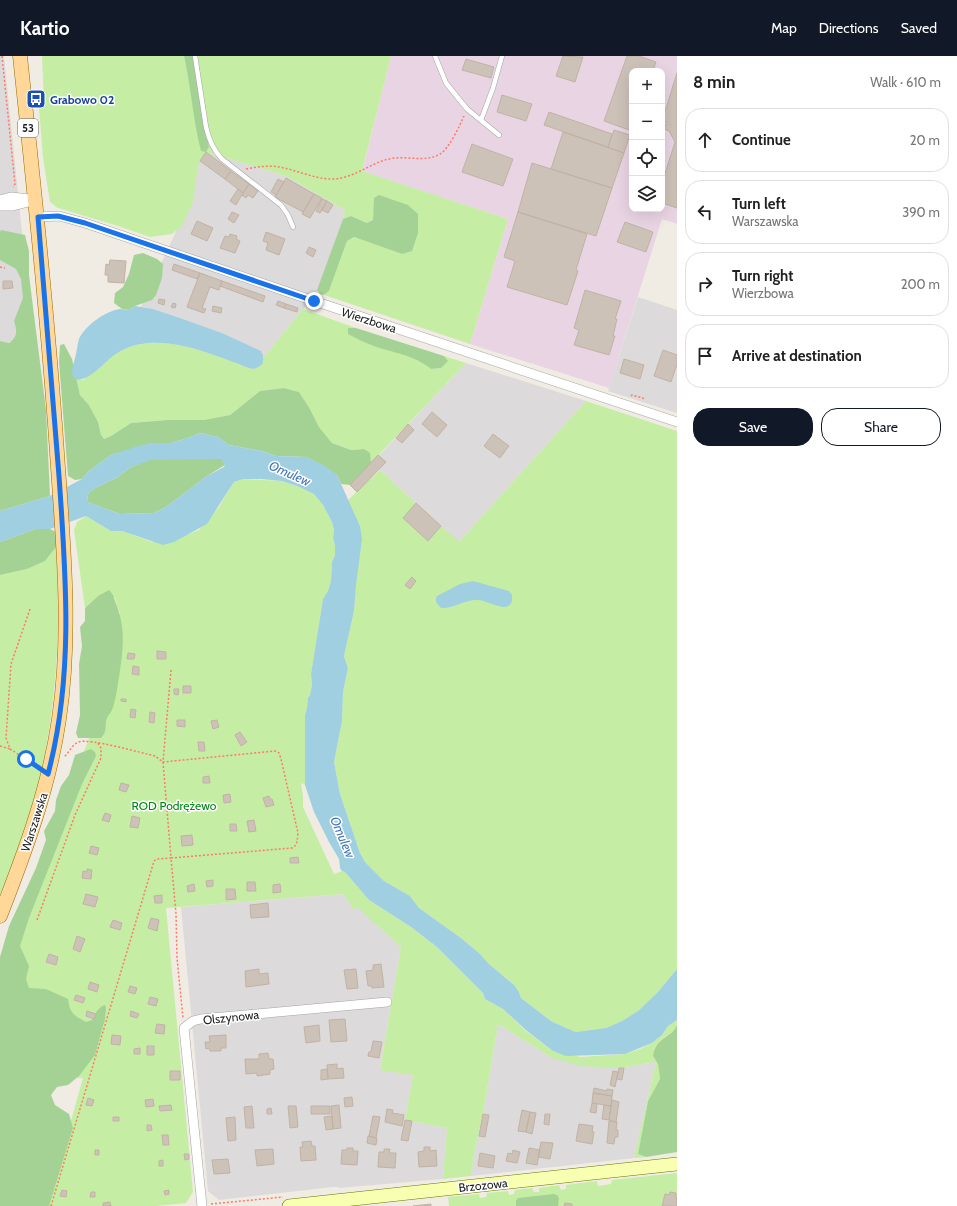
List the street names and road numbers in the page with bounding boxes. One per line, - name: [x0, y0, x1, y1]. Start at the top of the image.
- road number: 53: [18, 119, 38, 137]
- street label: Wierzbowa: [340, 304, 399, 336]
- street label: Warszawska: [17, 790, 51, 854]
- street label: Olszynowa: [202, 1007, 260, 1027]
- street label: Brzozowa: [458, 1175, 509, 1195]

